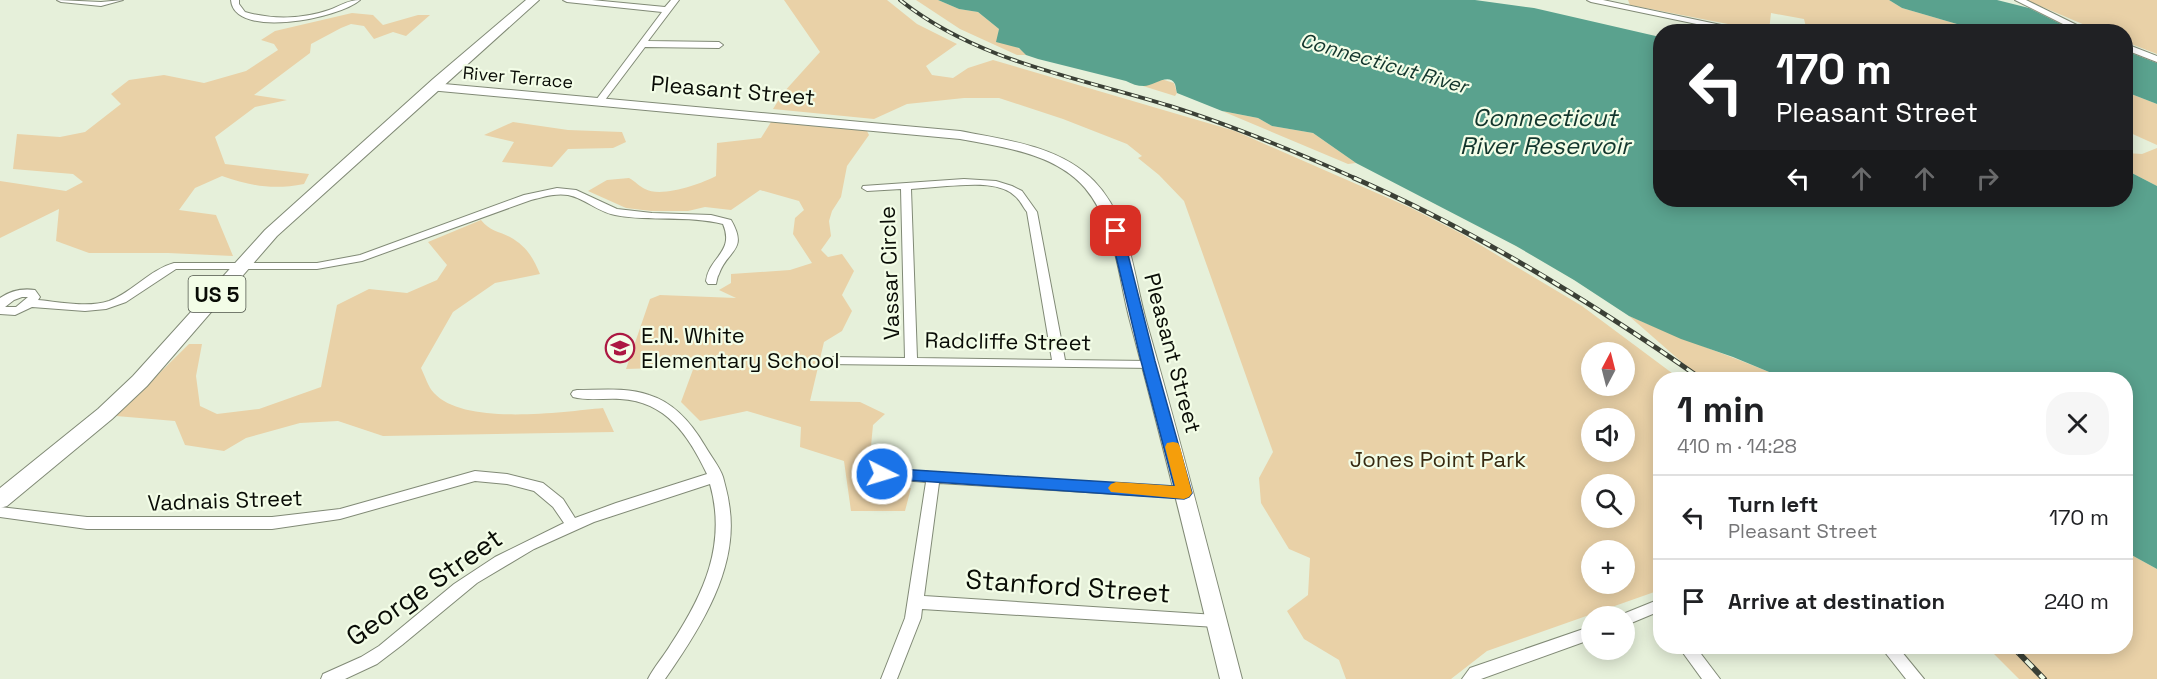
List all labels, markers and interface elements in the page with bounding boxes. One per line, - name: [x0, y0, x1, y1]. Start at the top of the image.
- water label: Connecticut River: [1297, 27, 1473, 100]
- text: 170 m: [1776, 43, 1892, 96]
- icon: left: [1677, 48, 1755, 126]
- street label: River Terrace: [462, 61, 574, 93]
- street label: Pleasant Street: [650, 69, 816, 111]
- text: Pleasant Street: [1776, 95, 1978, 130]
- water label: Connecticut River Reservoir: [1460, 102, 1633, 161]
- icon: left: [1782, 162, 1815, 195]
- icon: ahead: [1845, 162, 1878, 195]
- icon: ahead: [1908, 162, 1941, 195]
- icon: right: [1971, 162, 2004, 195]
- pin: [1090, 205, 1141, 256]
- street label: Vassar Circle: [873, 206, 905, 340]
- icon: arrive: [1099, 214, 1132, 247]
- street label: Pleasant Street: [1138, 270, 1208, 436]
- road number: US 5: [188, 276, 246, 312]
- place label: E.N. White Elementary School: [641, 321, 840, 374]
- street label: Radcliffe Street: [925, 326, 1091, 356]
- school or university icon: E.N. White Elementary School: [604, 332, 636, 364]
- north arrow: [1581, 342, 1635, 396]
- map controls: [1581, 342, 1635, 660]
- text: 1 min: [1677, 387, 1765, 433]
- button: close: [2046, 392, 2109, 455]
- button: sound: [1581, 408, 1635, 462]
- text: 410 m · 14:28: [1677, 433, 1797, 459]
- position arrow: [850, 442, 914, 506]
- park label: Jones Point Park: [1350, 445, 1526, 473]
- button: search: [1581, 474, 1635, 528]
- street label: Vadnais Street: [147, 483, 303, 517]
- text: Turn left: [1728, 490, 1818, 518]
- icon: left: [1677, 501, 1710, 534]
- text: 170 m: [2049, 503, 2109, 531]
- text: Pleasant Street: [1728, 518, 1878, 544]
- street label: George Street: [339, 520, 509, 654]
- button: +: [1581, 540, 1635, 594]
- street label: Stanford Street: [964, 561, 1172, 611]
- icon: arrive: [1677, 585, 1710, 618]
- text: Arrive at destination: [1728, 587, 1945, 615]
- text: 240 m: [2044, 587, 2109, 615]
- button: −: [1581, 606, 1635, 660]

